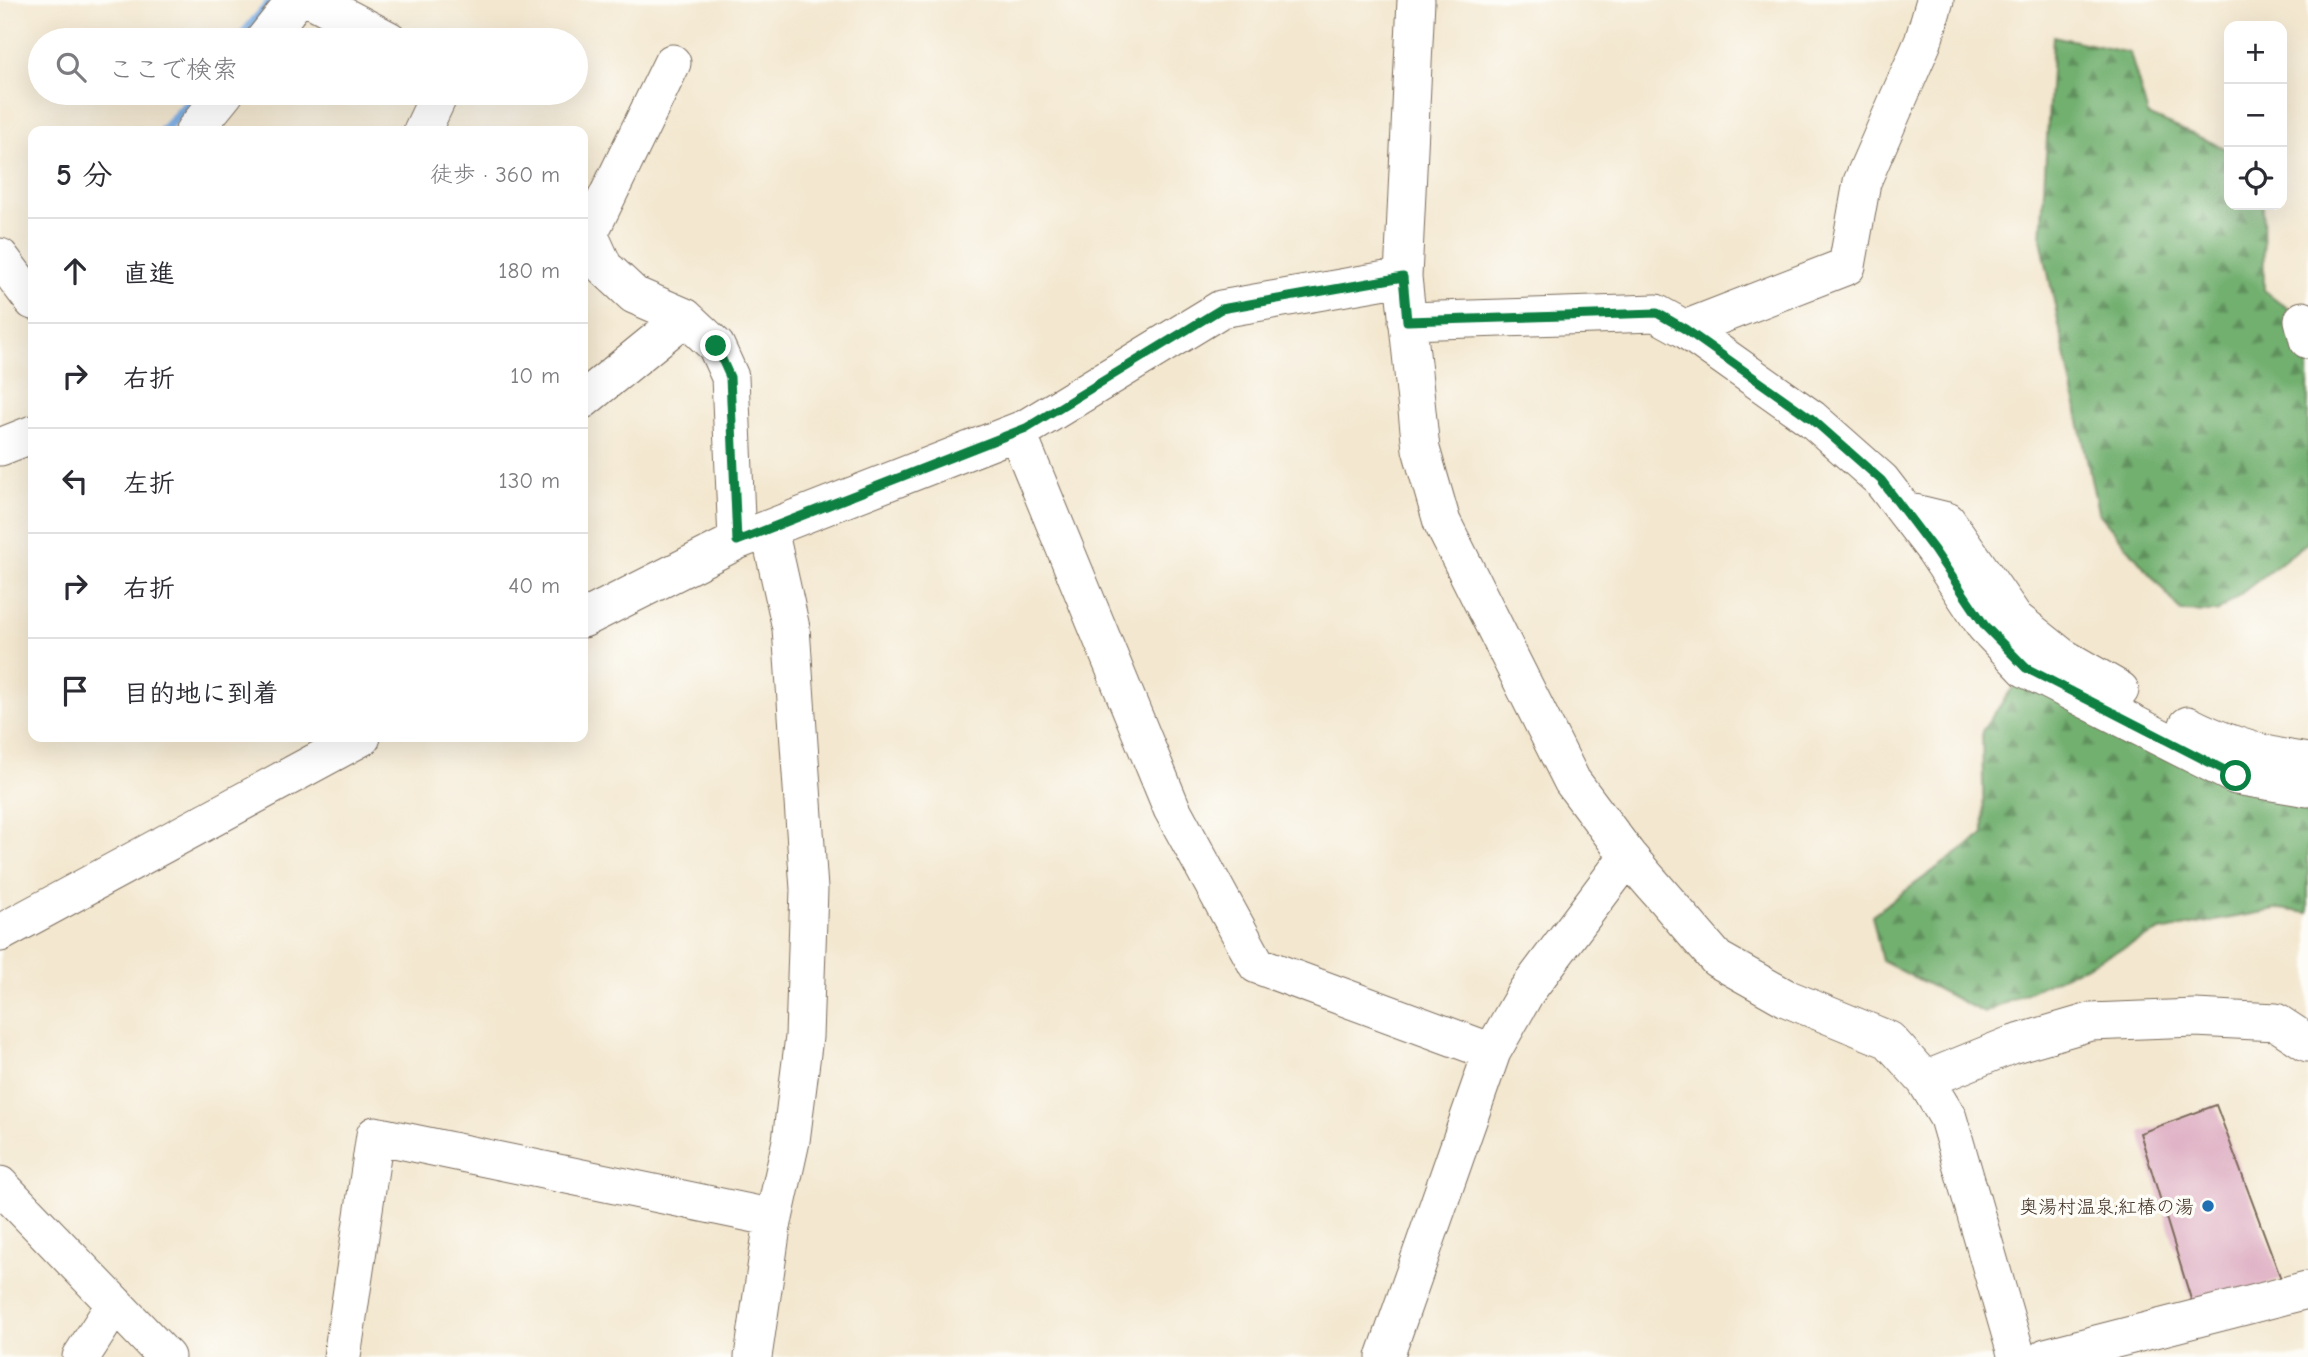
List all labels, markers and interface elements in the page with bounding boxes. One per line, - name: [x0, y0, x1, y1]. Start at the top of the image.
- map controls: [2224, 21, 2287, 210]
- button: +: [2224, 21, 2287, 84]
- search box: [28, 28, 588, 105]
- icon: search: [52, 48, 90, 86]
- text: ここで検索: [108, 55, 238, 85]
- button: −: [2224, 84, 2287, 147]
- button: locate: [2224, 147, 2287, 210]
- text: 5 分: [56, 158, 113, 193]
- text: 徒歩 · 360 m: [430, 161, 560, 188]
- icon: ahead: [56, 252, 94, 290]
- text: 180 m: [498, 257, 560, 284]
- text: 直進: [123, 259, 175, 289]
- route end: [700, 330, 731, 361]
- icon: right: [56, 357, 94, 395]
- text: 10 m: [510, 362, 560, 389]
- text: 右折: [123, 364, 175, 394]
- icon: left: [56, 462, 94, 500]
- text: 130 m: [499, 467, 560, 494]
- text: 左折: [123, 469, 175, 499]
- icon: right: [56, 567, 94, 605]
- text: 40 m: [508, 572, 560, 599]
- text: 右折: [123, 574, 175, 604]
- icon: arrive: [56, 672, 94, 710]
- text: 目的地に到着: [123, 679, 279, 709]
- route start: [2220, 760, 2251, 791]
- place label: 奥湯村温泉;紅椿の湯: [2019, 1196, 2194, 1218]
- marker: 奥湯村温泉;紅椿の湯: [2200, 1198, 2216, 1214]

